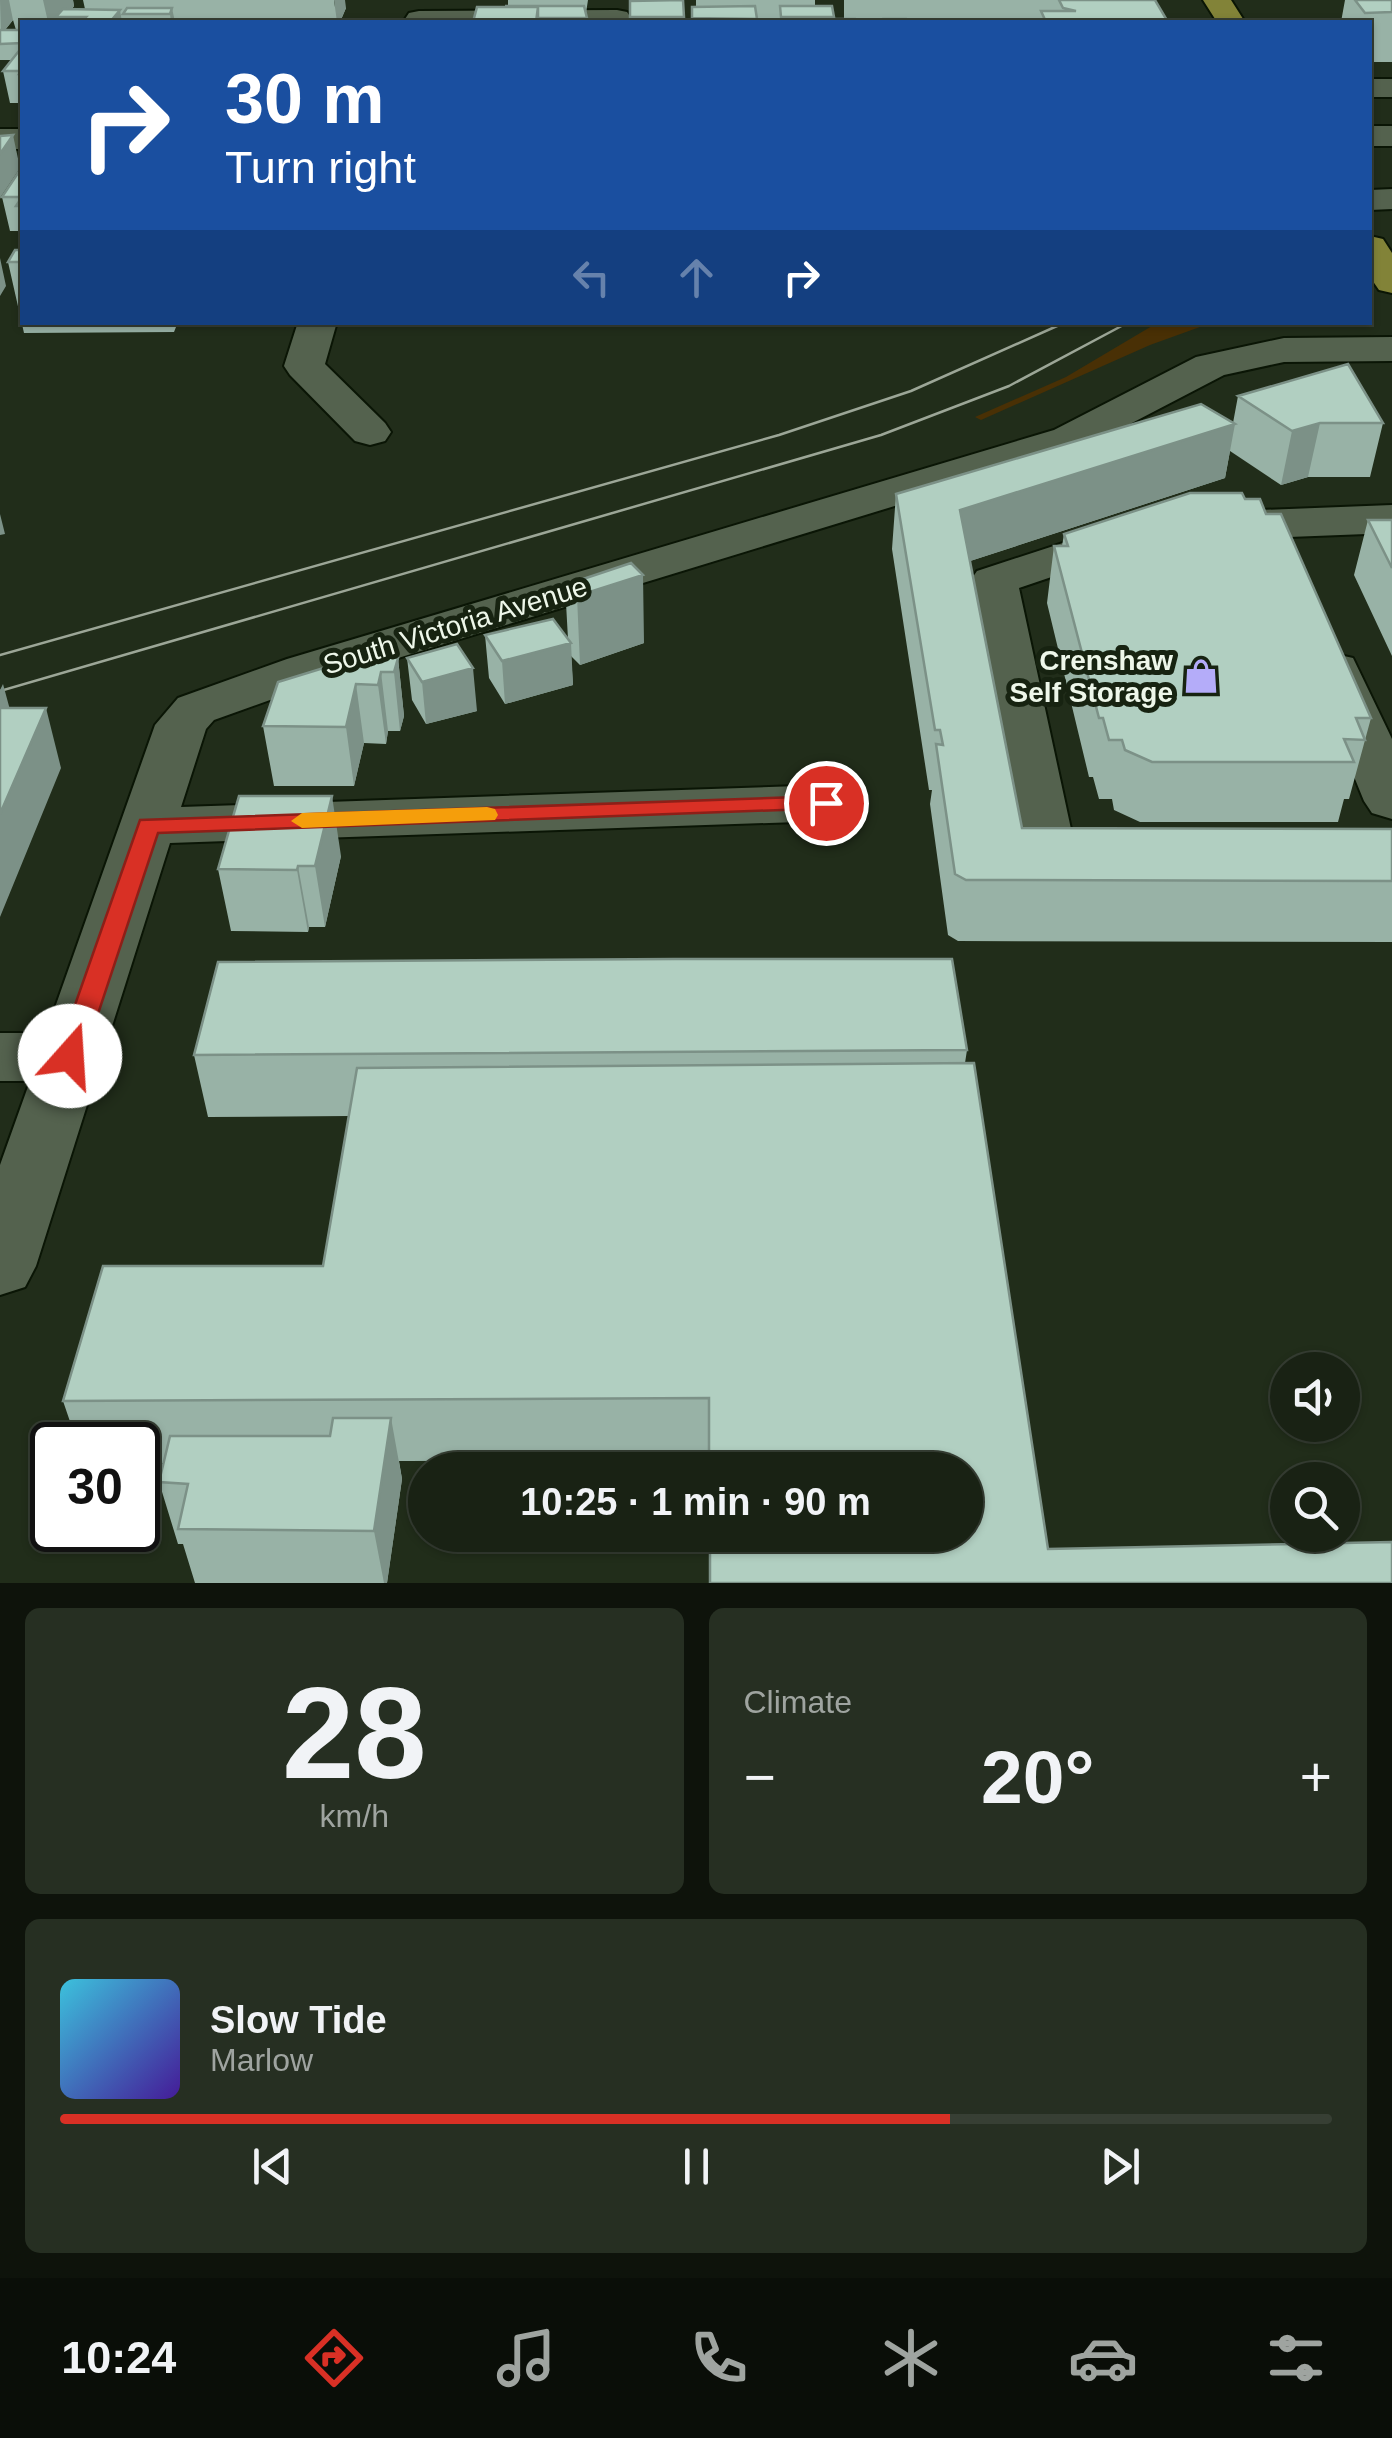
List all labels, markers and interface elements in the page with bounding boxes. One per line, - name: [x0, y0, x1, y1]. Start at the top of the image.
- icon: right: [60, 60, 190, 190]
- text: 30 m: [225, 60, 385, 138]
- text: Turn right: [225, 142, 416, 193]
- icon: left: [564, 250, 619, 305]
- icon: ahead: [669, 250, 724, 305]
- icon: right: [774, 250, 829, 305]
- street label: South Victoria Avenue: [319, 571, 591, 680]
- place label: Crenshaw Self Storage: [1010, 645, 1173, 708]
- shop icon: Crenshaw Self Storage: [1182, 657, 1220, 695]
- pin: [784, 761, 869, 846]
- icon: arrive: [799, 776, 854, 831]
- position arrow: [18, 1004, 122, 1108]
- map controls: [1270, 1352, 1360, 1552]
- button: sound: [1270, 1352, 1360, 1442]
- speed limit sign: 30: [30, 1422, 160, 1552]
- button: search: [1270, 1462, 1360, 1552]
- text: 10:25 · 1 min · 90 m: [520, 1481, 871, 1523]
- text: 28: [282, 1660, 427, 1806]
- text: Climate: [744, 1684, 852, 1720]
- text: 20°: [981, 1735, 1094, 1819]
- text: −: [744, 1746, 776, 1808]
- text: +: [1300, 1746, 1332, 1808]
- text: km/h: [320, 1798, 389, 1834]
- text: Slow Tide: [210, 1999, 387, 2041]
- text: Marlow: [210, 2042, 313, 2078]
- icon: previous: [245, 2139, 300, 2194]
- icon: pause: [669, 2139, 724, 2194]
- icon: next: [1093, 2139, 1148, 2194]
- icon: directions: [299, 2323, 369, 2393]
- icon: music: [491, 2323, 561, 2393]
- icon: phone: [684, 2323, 754, 2393]
- icon: climate: [876, 2323, 946, 2393]
- icon: car: [1068, 2323, 1138, 2393]
- icon: filters: [1261, 2323, 1331, 2393]
- text: 10:24: [61, 2332, 176, 2383]

